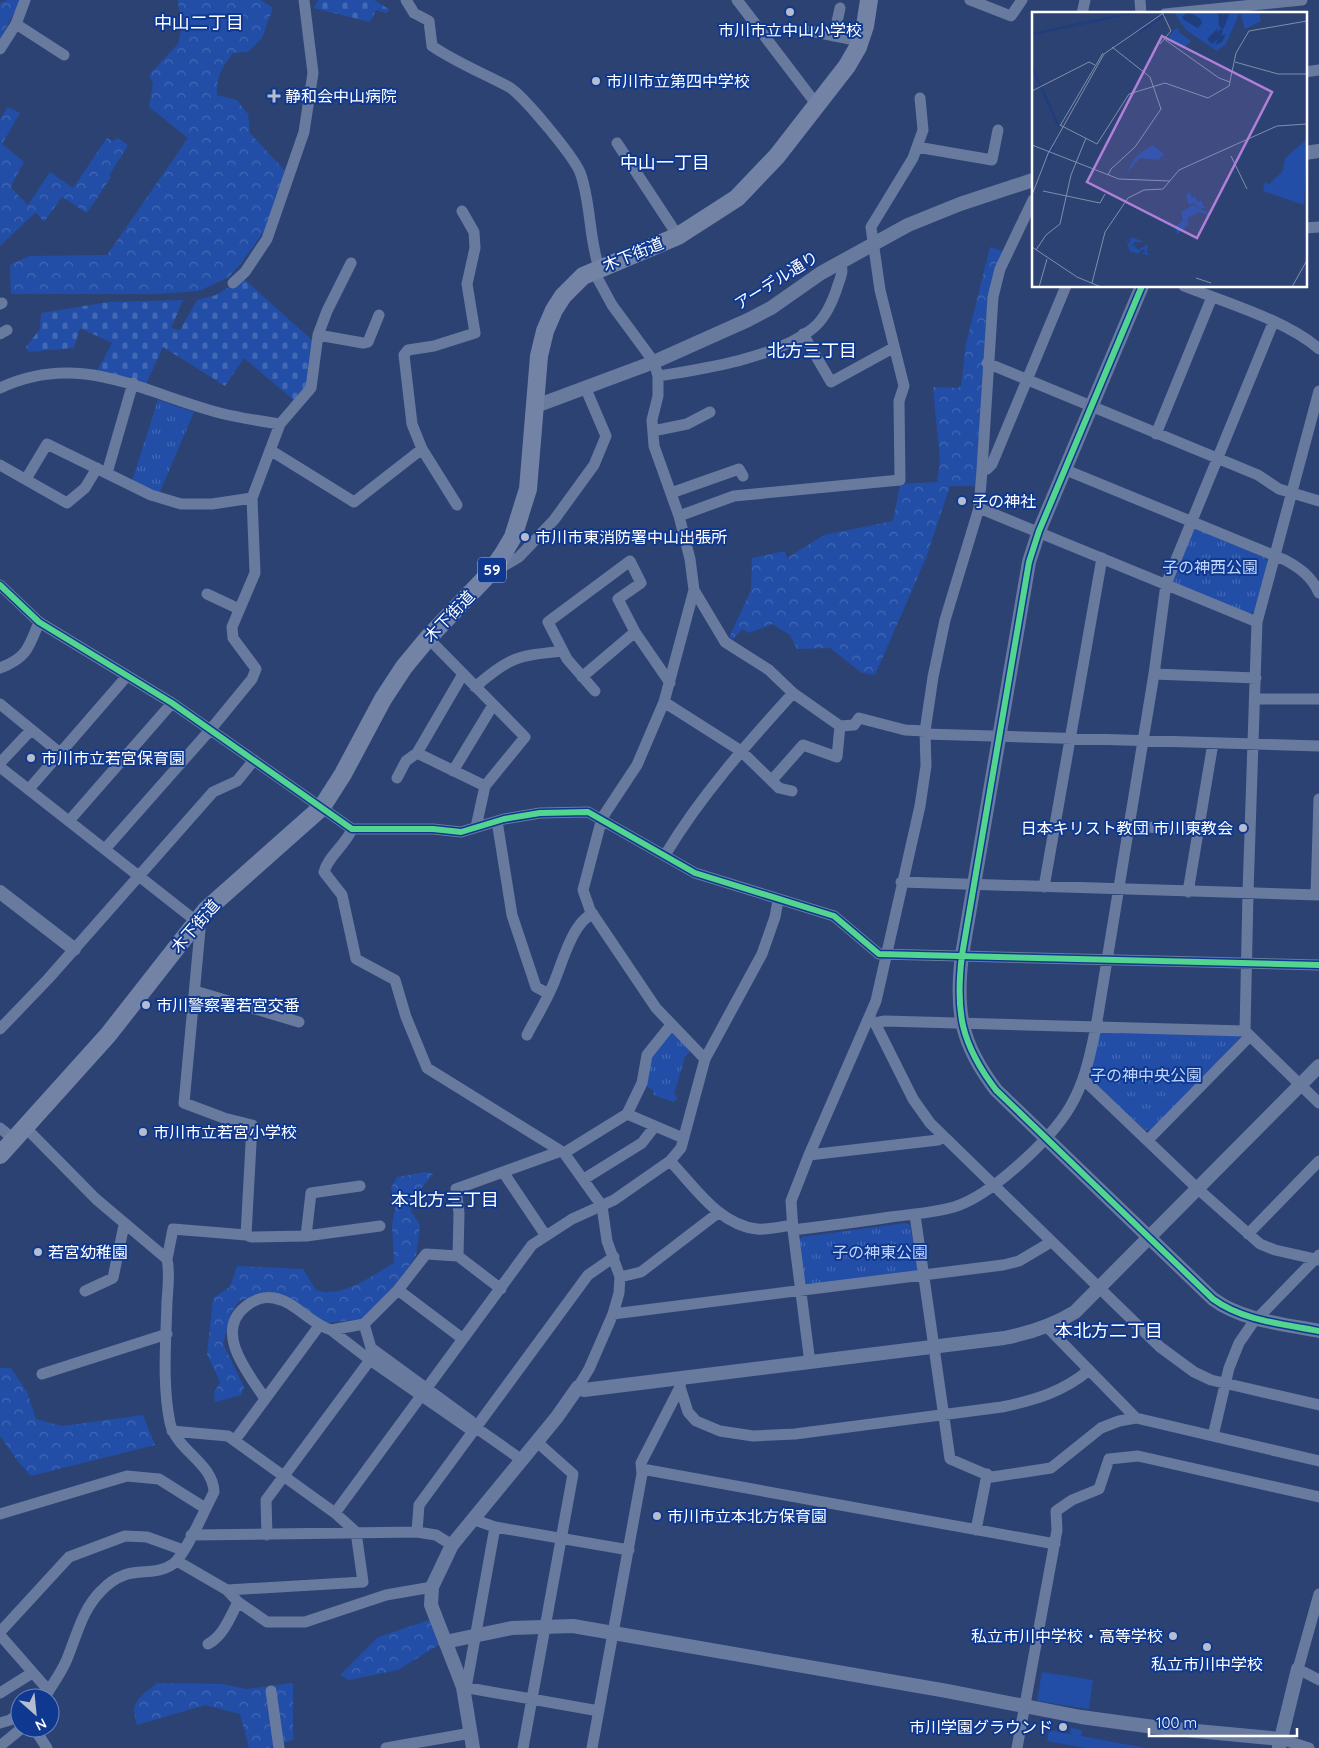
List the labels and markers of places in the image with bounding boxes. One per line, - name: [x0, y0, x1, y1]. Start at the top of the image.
- marker: 市川市立中山小学校: [784, 6, 796, 18]
- place label: 市川市立中山小学校: [718, 20, 862, 40]
- place label: 市川市立第四中学校: [606, 71, 750, 91]
- marker: 市川市立第四中学校: [590, 75, 602, 87]
- place label: 静和会中山病院: [285, 86, 397, 106]
- marker: 静和会中山病院: [267, 89, 281, 103]
- place label: 子の神社: [972, 491, 1036, 511]
- marker: 子の神社: [956, 495, 968, 507]
- place label: 市川市東消防署中山出張所: [535, 527, 727, 547]
- marker: 市川市東消防署中山出張所: [519, 531, 531, 543]
- place label: 市川市立若宮保育園: [41, 748, 185, 768]
- marker: 市川市立若宮保育園: [25, 752, 37, 764]
- place label: 日本キリスト教団 市川東教会: [1021, 818, 1233, 838]
- marker: 日本キリスト教団 市川東教会: [1237, 822, 1249, 834]
- place label: 市川警察署若宮交番: [156, 995, 300, 1015]
- marker: 市川警察署若宮交番: [140, 999, 152, 1011]
- place label: 市川市立若宮小学校: [153, 1122, 297, 1142]
- marker: 市川市立若宮小学校: [137, 1126, 149, 1138]
- place label: 若宮幼稚園: [48, 1242, 128, 1262]
- marker: 若宮幼稚園: [32, 1246, 44, 1258]
- place label: 市川市立本北方保育園: [667, 1506, 827, 1526]
- marker: 市川市立本北方保育園: [651, 1510, 663, 1522]
- place label: 私立市川中学校・高等学校: [971, 1626, 1163, 1646]
- marker: 私立市川中学校・高等学校: [1167, 1630, 1179, 1642]
- marker: 私立市川中学校: [1201, 1641, 1213, 1653]
- place label: 私立市川中学校: [1151, 1654, 1263, 1674]
- place label: 市川学園グラウンド: [909, 1717, 1053, 1737]
- marker: 市川学園グラウンド: [1057, 1721, 1069, 1733]

